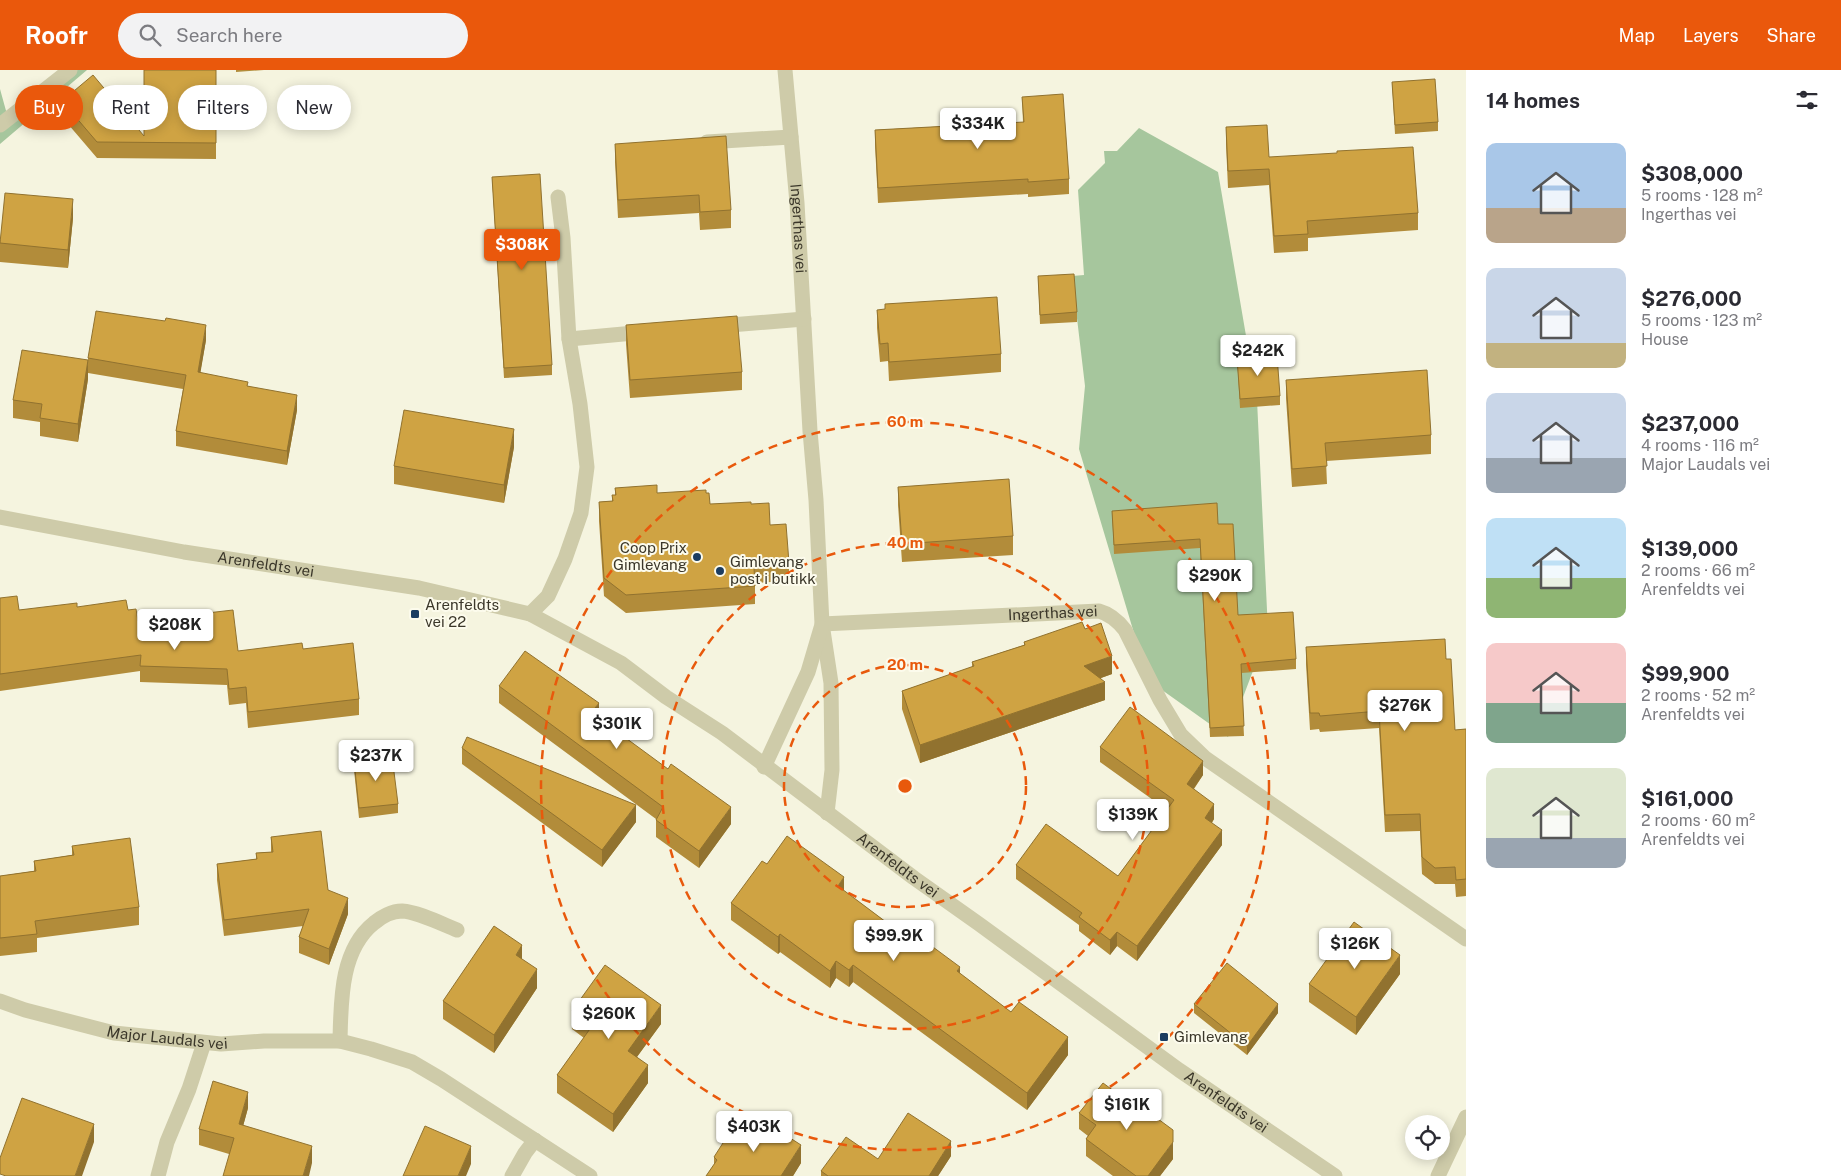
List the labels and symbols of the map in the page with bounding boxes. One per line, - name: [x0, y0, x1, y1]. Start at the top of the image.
- pin: $334K: [943, 108, 1013, 150]
- street label: Ingerthas vei: [787, 183, 810, 274]
- pin: $308K: [487, 228, 557, 271]
- pin: $242K: [1223, 334, 1293, 377]
- text: 60 m: [887, 413, 923, 430]
- text: 40 m: [887, 534, 923, 551]
- place label: Coop Prix Gimlevang: [613, 539, 687, 573]
- street label: Arenfeldts vei: [216, 548, 315, 580]
- marker: Coop Prix Gimlevang: [691, 551, 703, 563]
- place label: Gimlevang post i butikk: [730, 553, 816, 587]
- pin: $290K: [1180, 560, 1250, 602]
- marker: Gimlevang post i butikk: [714, 565, 726, 577]
- place label: Arenfeldts vei 22: [425, 596, 499, 630]
- street label: Ingerthas vei: [1008, 602, 1098, 623]
- pin: $208K: [140, 608, 210, 651]
- marker: Arenfeldts vei 22: [409, 608, 421, 620]
- text: 20 m: [887, 656, 923, 673]
- pin: $276K: [1370, 690, 1440, 732]
- pin: $301K: [582, 708, 652, 750]
- pin: $237K: [341, 740, 411, 782]
- centre of rings: [896, 777, 914, 795]
- pin: $139K: [1098, 798, 1168, 841]
- street label: Arenfeldts vei: [854, 829, 942, 901]
- pin: $99.9K: [853, 920, 935, 962]
- pin: $126K: [1320, 928, 1390, 970]
- pin: $260K: [574, 998, 644, 1040]
- street label: Major Laudals vei: [105, 1023, 228, 1052]
- place label: Gimlevang: [1174, 1028, 1248, 1045]
- marker: Gimlevang: [1158, 1031, 1170, 1043]
- street label: Arenfeldts vei: [1181, 1067, 1271, 1136]
- pin: $161K: [1092, 1088, 1162, 1131]
- pin: $403K: [719, 1110, 789, 1153]

